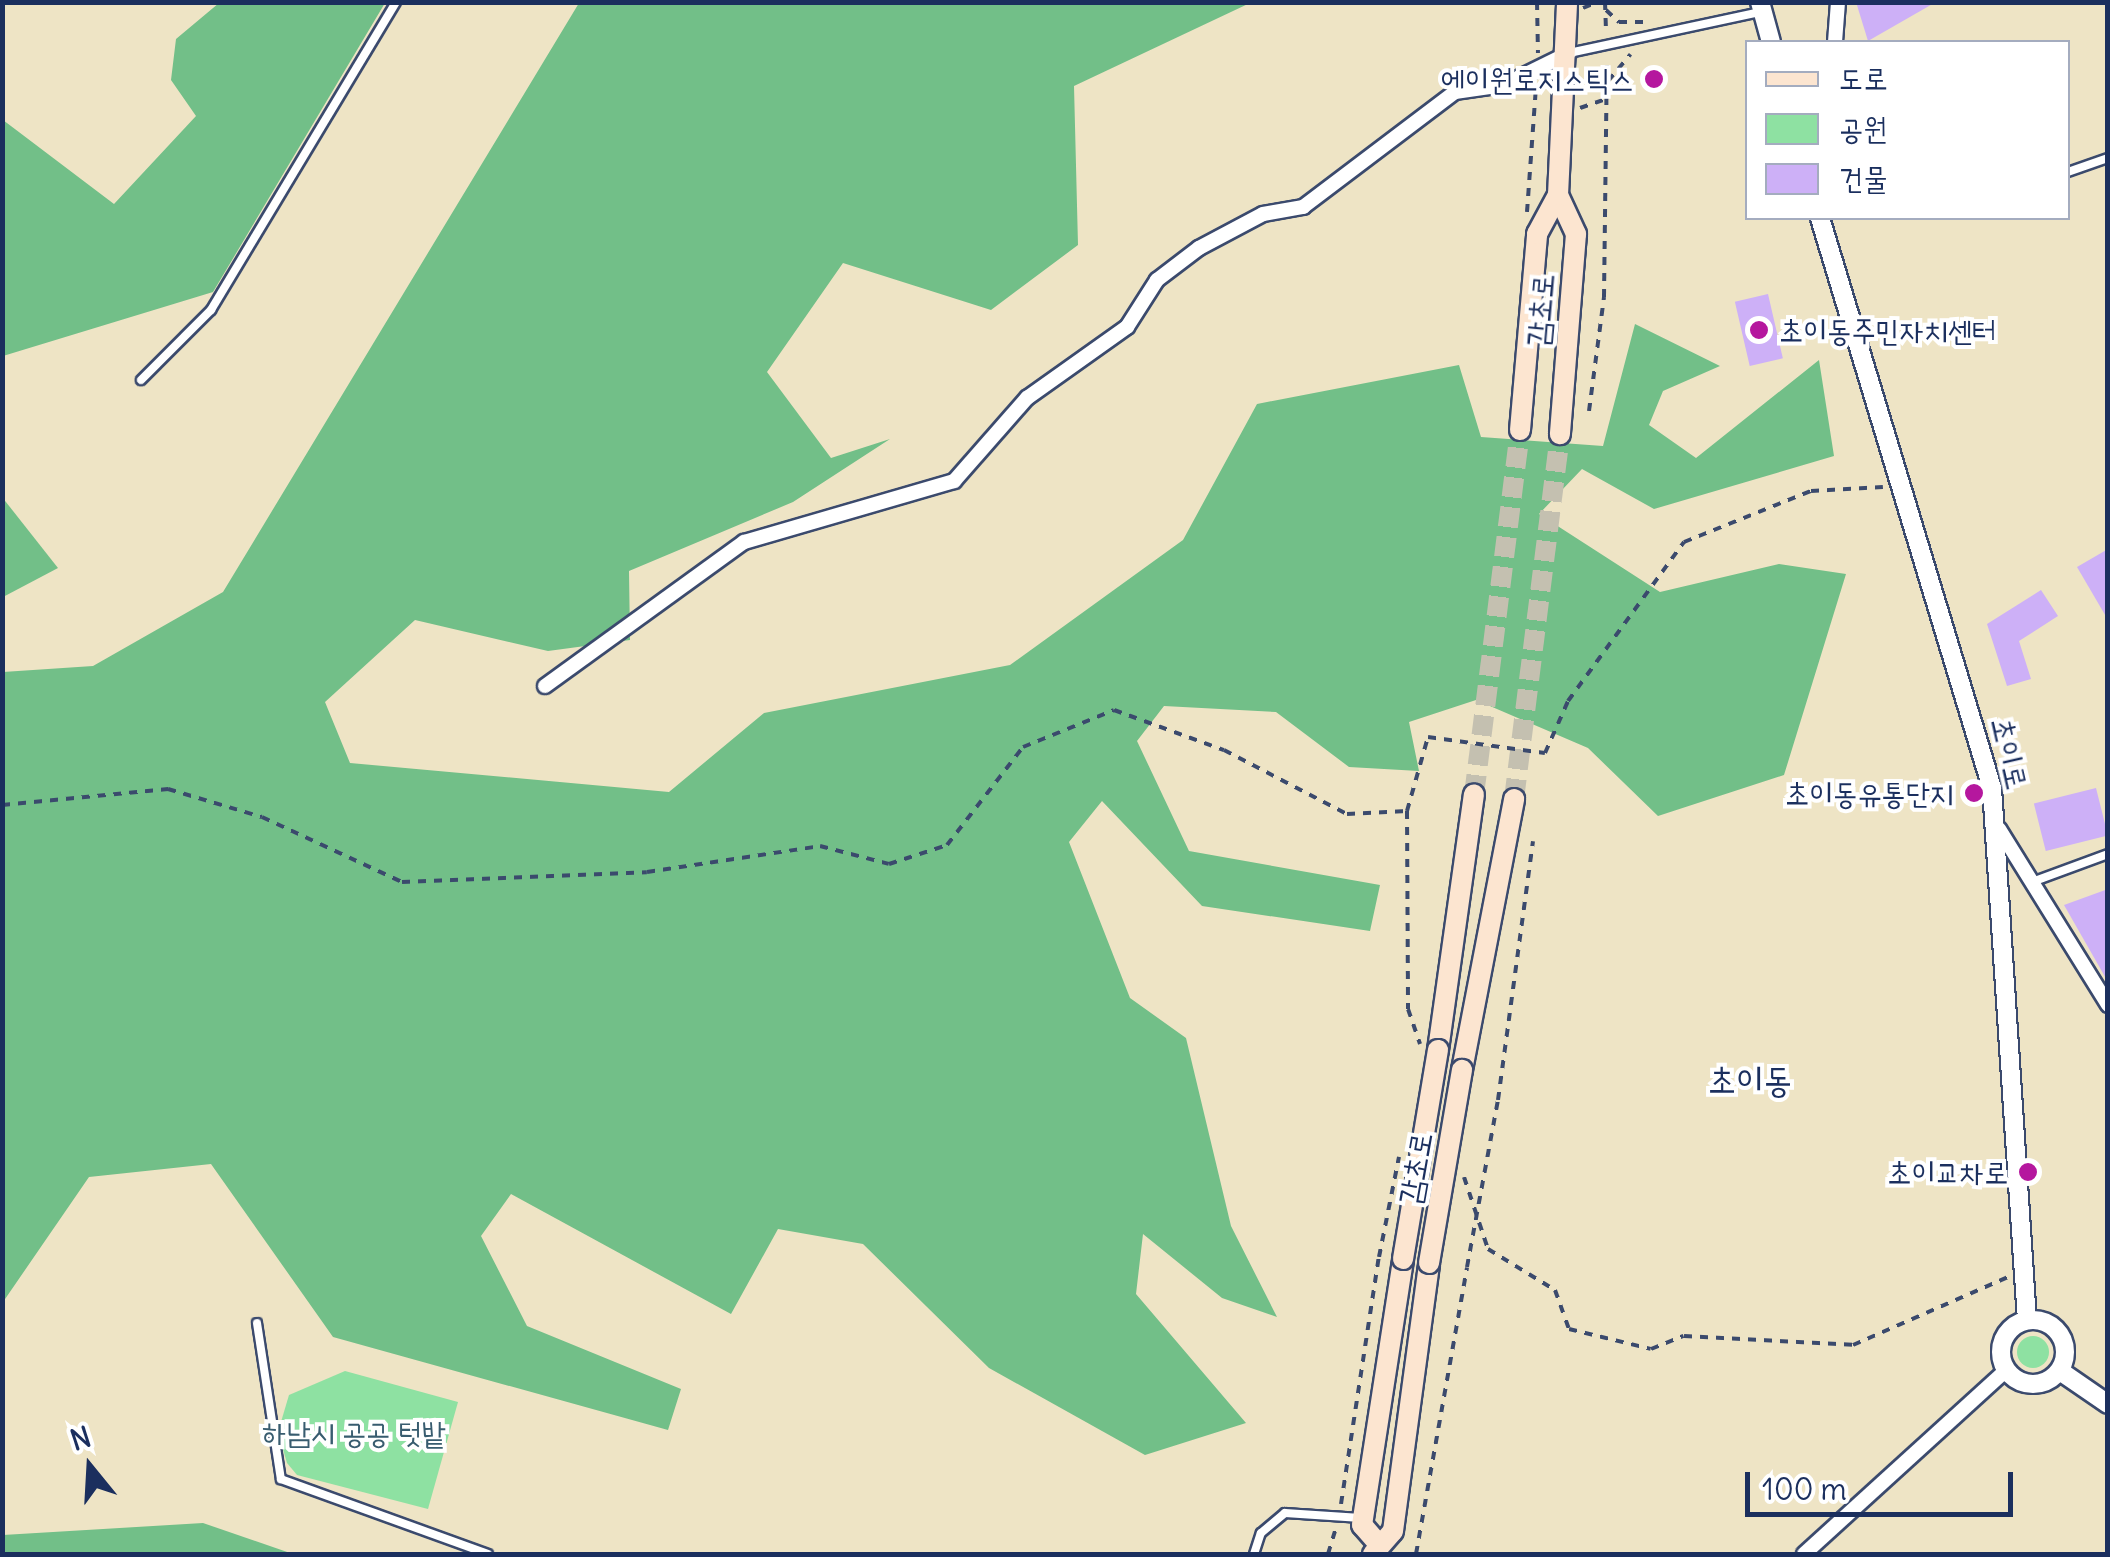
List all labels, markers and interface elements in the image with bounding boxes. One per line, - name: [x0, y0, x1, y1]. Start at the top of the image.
- legend: [1745, 40, 2070, 220]
- text: 도로: [1839, 59, 1887, 97]
- place label: 에이원로지스틱스: [1441, 61, 1634, 97]
- marker: 에이원로지스틱스: [1643, 68, 1665, 90]
- text: 공원: [1839, 109, 1887, 147]
- text: 건물: [1839, 159, 1887, 197]
- street label: 감초로: [1519, 272, 1561, 348]
- place label: 초이동주민자치센터: [1779, 312, 1996, 348]
- marker: 초이동주민자치센터: [1748, 319, 1770, 341]
- street label: 초이로: [1984, 714, 2036, 792]
- place label: 초이동유통단지: [1785, 775, 1954, 811]
- marker: 초이동유통단지: [1963, 782, 1985, 804]
- district label: 초이동: [1708, 1058, 1792, 1100]
- street label: 감초로: [1391, 1129, 1439, 1207]
- place label: 초이교차로: [1887, 1154, 2008, 1190]
- marker: 초이교차로: [2017, 1161, 2039, 1183]
- park label: 하남시 공공 텃밭: [262, 1414, 446, 1450]
- north arrow: [40, 1417, 140, 1517]
- text: N: [66, 1418, 95, 1459]
- scale bar: [1750, 1452, 2018, 1514]
- text: 100 m: [1762, 1470, 1847, 1508]

